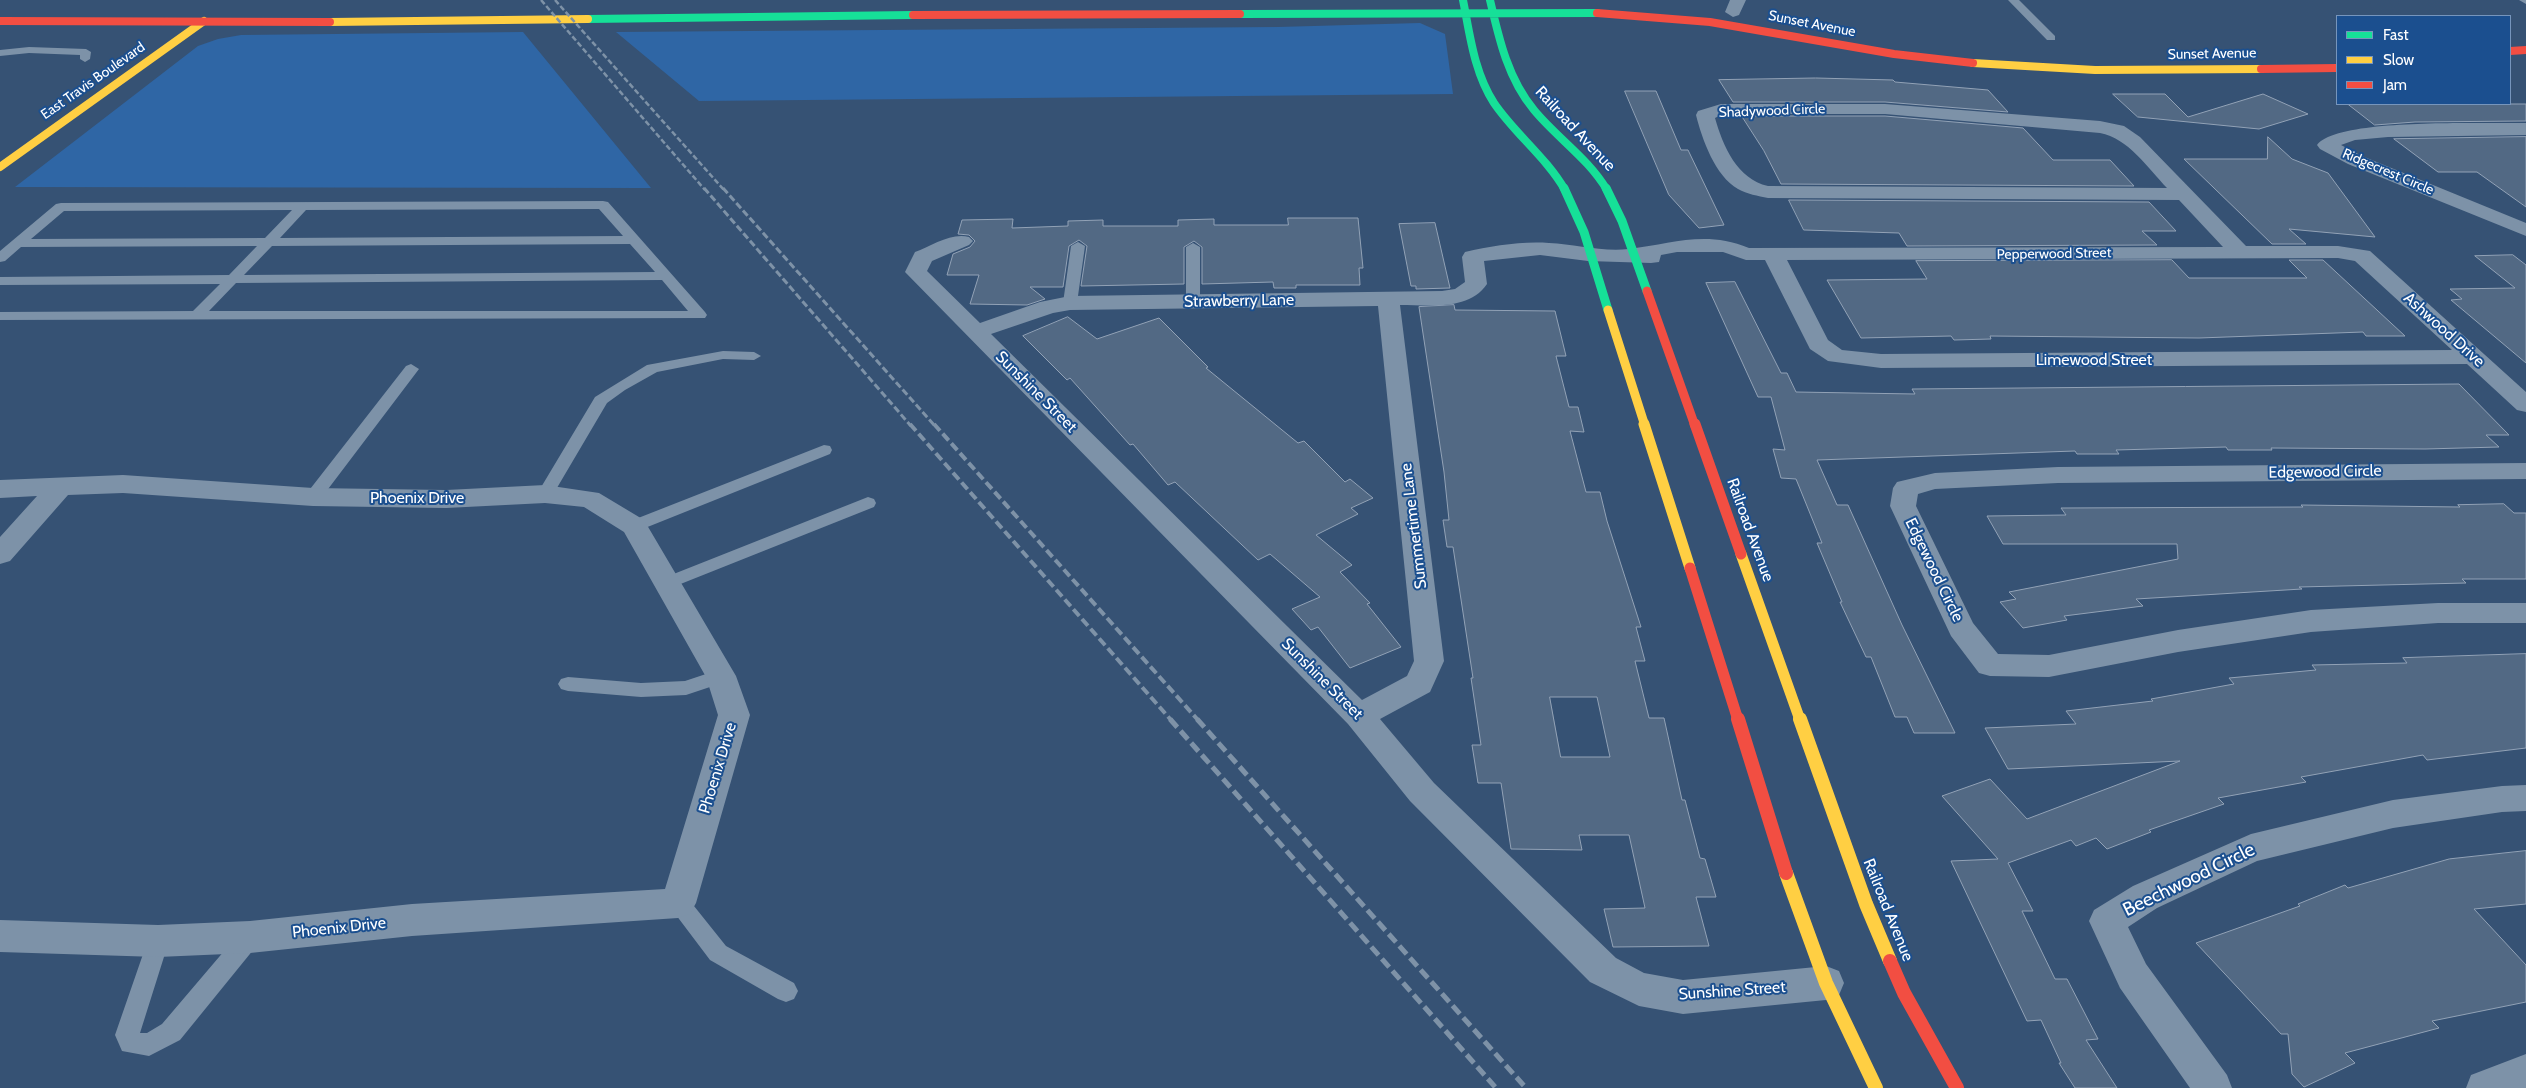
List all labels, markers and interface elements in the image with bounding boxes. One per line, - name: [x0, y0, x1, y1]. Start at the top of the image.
- street label: Sunset Avenue: [1767, 7, 1857, 41]
- legend: [2336, 15, 2511, 105]
- text: Fast: [2383, 26, 2408, 44]
- street label: East Travis Boulevard: [38, 39, 148, 123]
- street label: Sunset Avenue: [2168, 45, 2256, 63]
- text: Slow: [2383, 51, 2414, 69]
- text: Jam: [2383, 76, 2407, 94]
- street label: Railroad Avenue: [1531, 83, 1619, 175]
- street label: Shadywood Circle: [1718, 101, 1826, 121]
- street label: Ridgecrest Circle: [2340, 145, 2436, 199]
- street label: Pepperwood Street: [1997, 245, 2111, 263]
- street label: Ashwood Drive: [2399, 289, 2489, 371]
- street label: Strawberry Lane: [1184, 290, 1294, 312]
- street label: Sunshine Street: [991, 347, 1081, 437]
- street label: Limewood Street: [2036, 350, 2152, 370]
- street label: Edgewood Circle: [2268, 461, 2382, 483]
- street label: Summertime Lane: [1397, 462, 1431, 590]
- street label: Railroad Avenue: [1722, 476, 1778, 584]
- street label: Phoenix Drive: [370, 488, 464, 508]
- street label: Edgewood Circle: [1901, 515, 1967, 625]
- street label: Sunshine Street: [1277, 634, 1367, 724]
- street label: Phoenix Drive: [695, 720, 741, 816]
- street label: Beechwood Circle: [2119, 838, 2259, 922]
- street label: Railroad Avenue: [1859, 856, 1917, 964]
- street label: Phoenix Drive: [291, 914, 387, 942]
- street label: Sunshine Street: [1678, 978, 1786, 1004]

